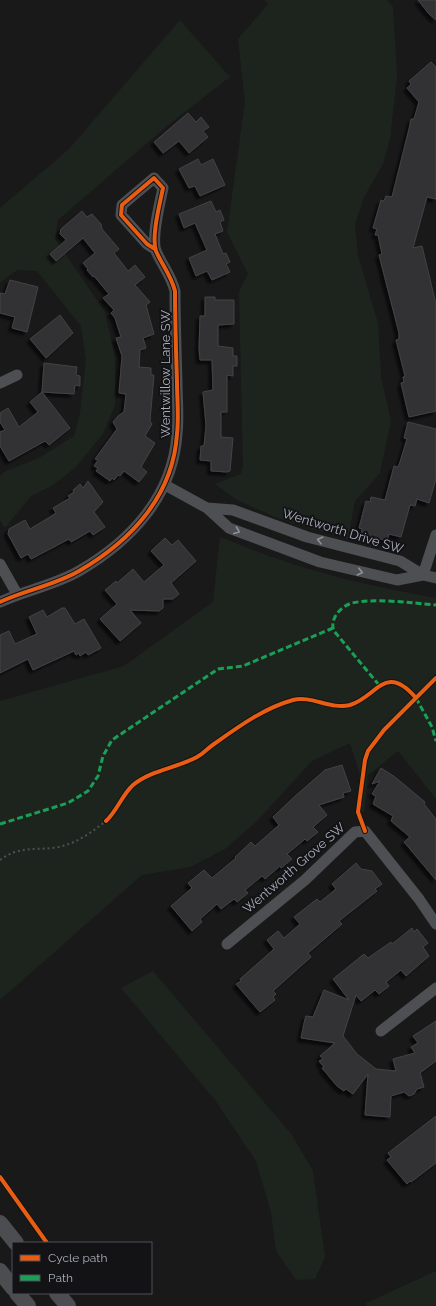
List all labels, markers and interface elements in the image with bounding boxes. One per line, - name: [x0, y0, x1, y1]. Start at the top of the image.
- street label: Wentwillow Lane SW: [158, 310, 173, 438]
- street label: Wentworth Drive SW: [281, 505, 406, 557]
- one-way arrow: [234, 527, 241, 535]
- one-way arrow: [317, 537, 324, 545]
- one-way arrow: [357, 567, 364, 575]
- street label: Wentworth Grove SW: [240, 819, 348, 916]
- legend: [12, 1242, 152, 1294]
- text: Cycle path: [48, 1251, 107, 1265]
- text: Path: [48, 1271, 73, 1285]

